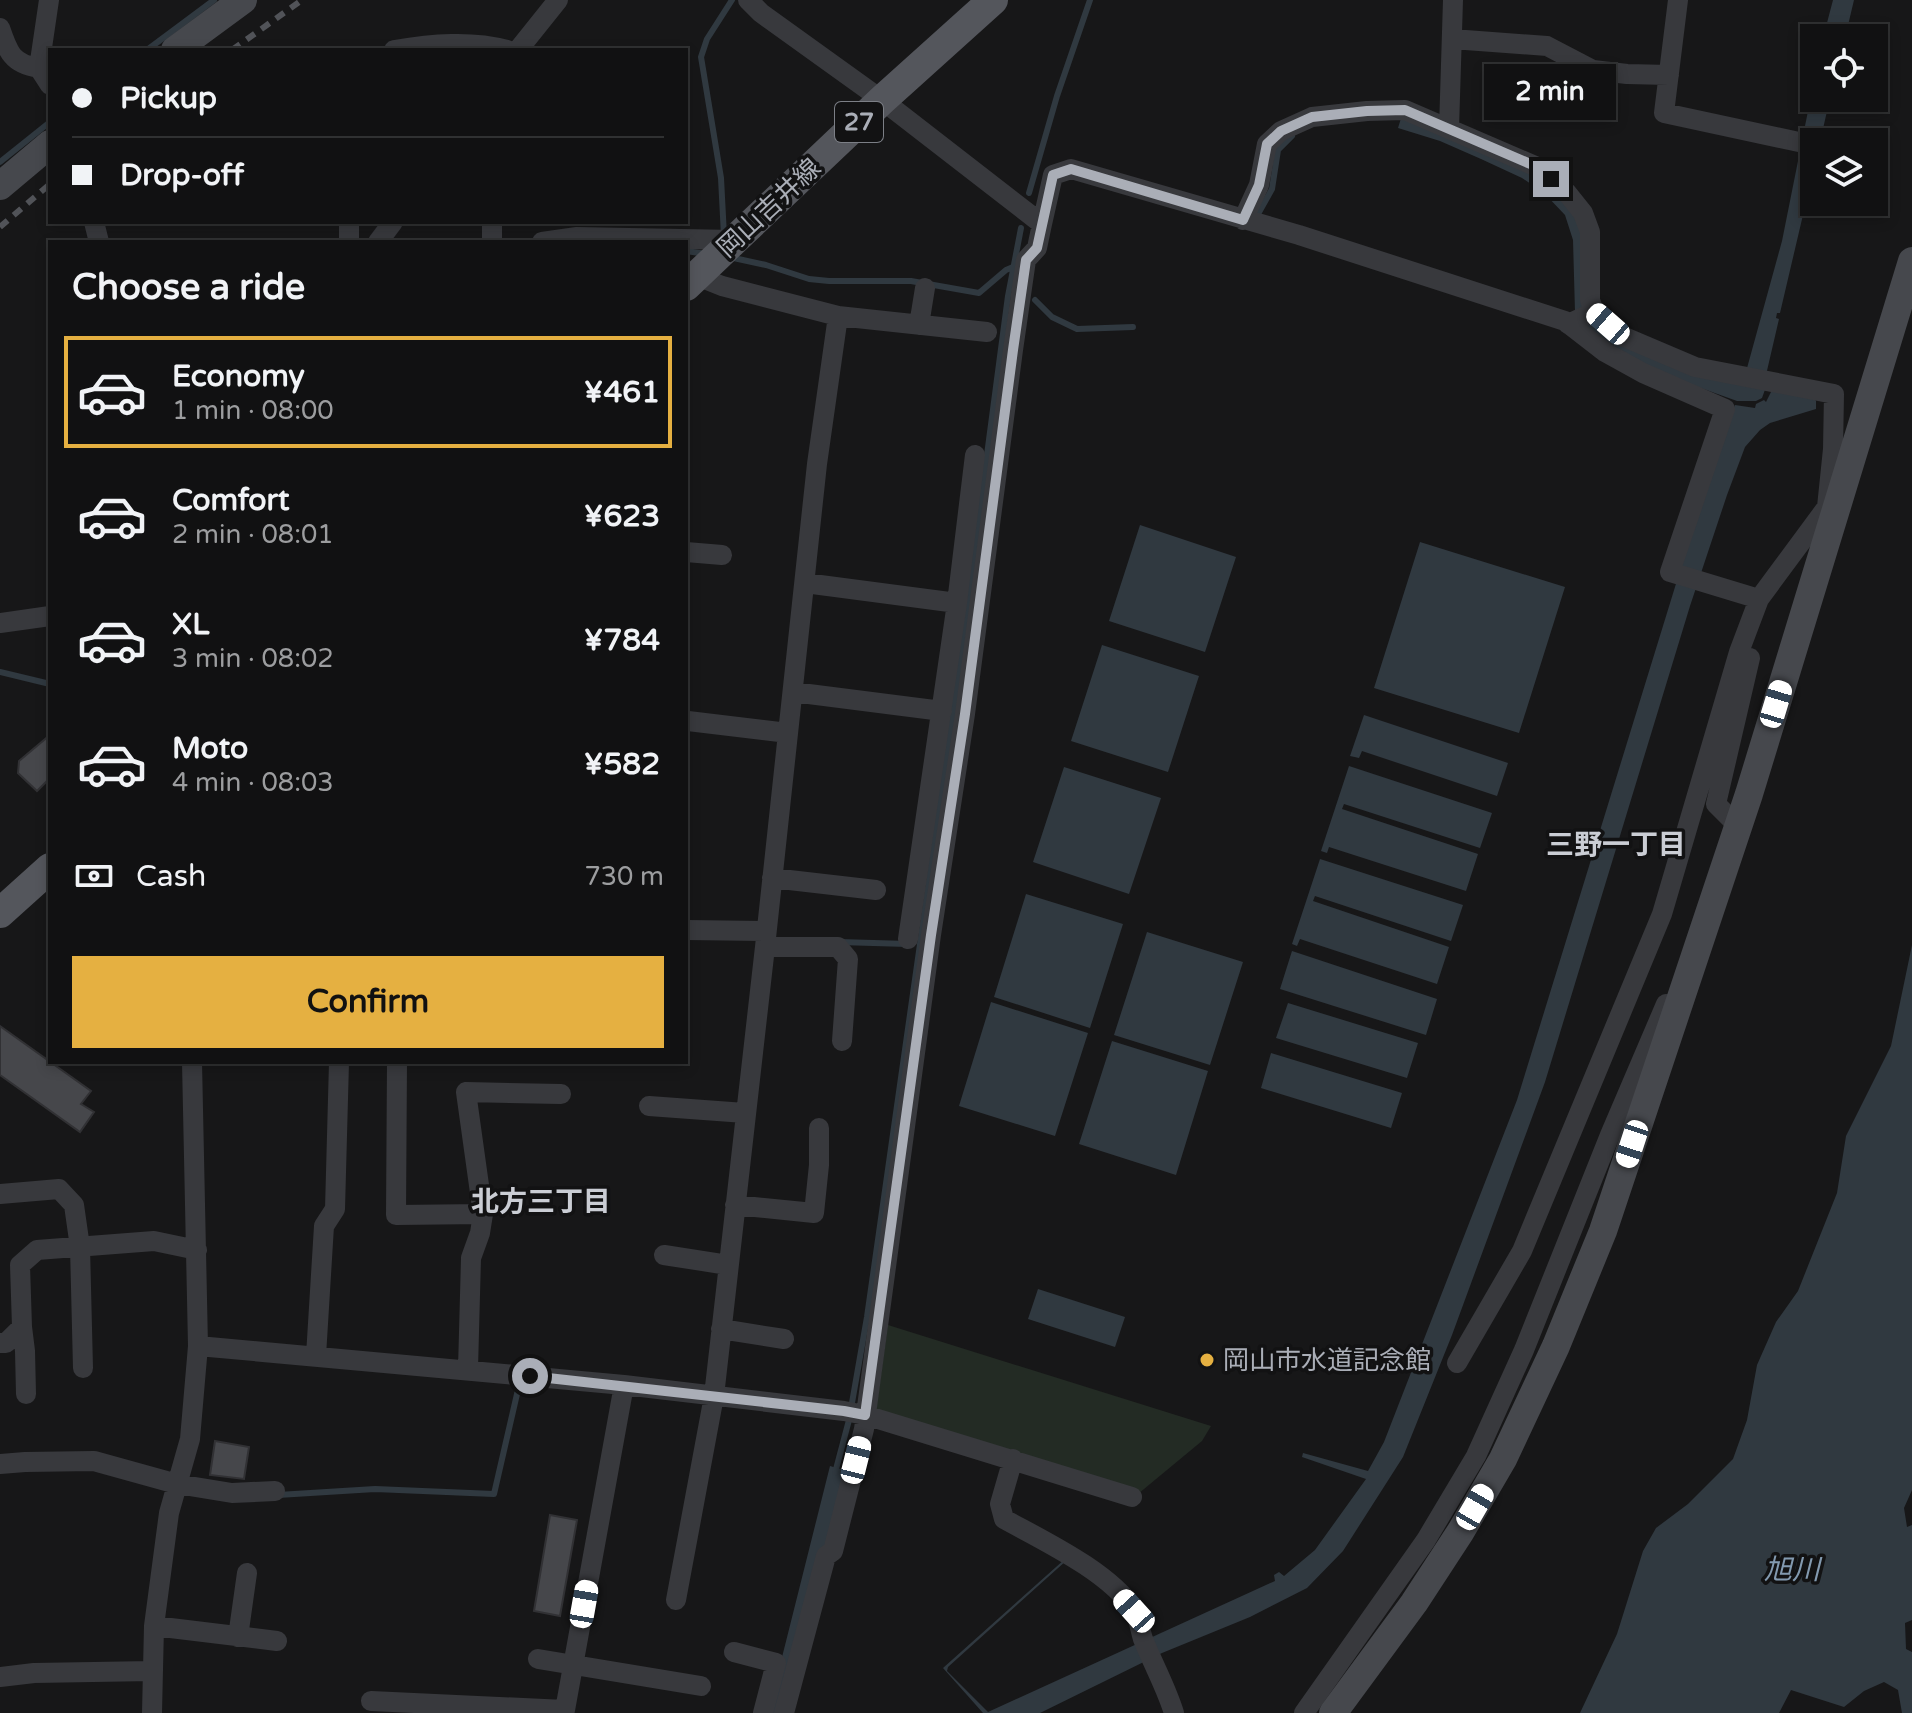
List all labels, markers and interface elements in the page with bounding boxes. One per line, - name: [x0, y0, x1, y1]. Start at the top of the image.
- map controls: [1800, 24, 1888, 216]
- button: locate: [1800, 24, 1888, 112]
- callout: 2 min: [1485, 63, 1617, 119]
- text: 2 min: [1515, 76, 1585, 107]
- text: Pickup: [120, 80, 217, 117]
- road number: 27: [835, 102, 883, 142]
- button: layers: [1800, 128, 1888, 216]
- street label: 岡山吉井線: [711, 152, 827, 264]
- text: Drop-off: [120, 157, 244, 194]
- route end: [1533, 161, 1569, 197]
- text: Choose a ride: [72, 266, 305, 309]
- car: [1582, 299, 1634, 349]
- icon: car: [76, 356, 148, 428]
- text: Economy: [172, 358, 305, 395]
- text: ¥461: [584, 374, 660, 411]
- text: 1 min · 08:00: [172, 395, 334, 426]
- icon: car: [76, 480, 148, 552]
- text: Comfort: [172, 482, 290, 519]
- text: ¥623: [584, 498, 660, 535]
- text: 2 min · 08:01: [172, 519, 334, 550]
- icon: car: [76, 604, 148, 676]
- text: XL: [172, 606, 209, 643]
- text: ¥784: [584, 622, 660, 659]
- text: 3 min · 08:02: [172, 643, 334, 674]
- car: [1758, 678, 1794, 730]
- icon: car: [76, 728, 148, 800]
- text: Moto: [172, 730, 248, 767]
- text: ¥582: [584, 746, 660, 783]
- text: 4 min · 08:03: [172, 767, 334, 798]
- district label: 三野一丁目: [1546, 828, 1686, 862]
- icon: cash: [72, 854, 116, 898]
- text: Cash: [136, 858, 206, 895]
- text: 730 m: [584, 861, 664, 892]
- button: Confirm: [72, 956, 664, 1048]
- car: [1613, 1117, 1651, 1171]
- district label: 北方三丁目: [471, 1185, 611, 1219]
- place label: 岡山市水道記念館: [1223, 1345, 1431, 1376]
- marker: 岡山市水道記念館: [1198, 1351, 1216, 1369]
- route start: [512, 1358, 548, 1394]
- car: [839, 1434, 873, 1486]
- car: [1453, 1480, 1497, 1534]
- water label: 旭川: [1764, 1553, 1823, 1587]
- car: [568, 1578, 600, 1630]
- car: [1109, 1585, 1159, 1637]

